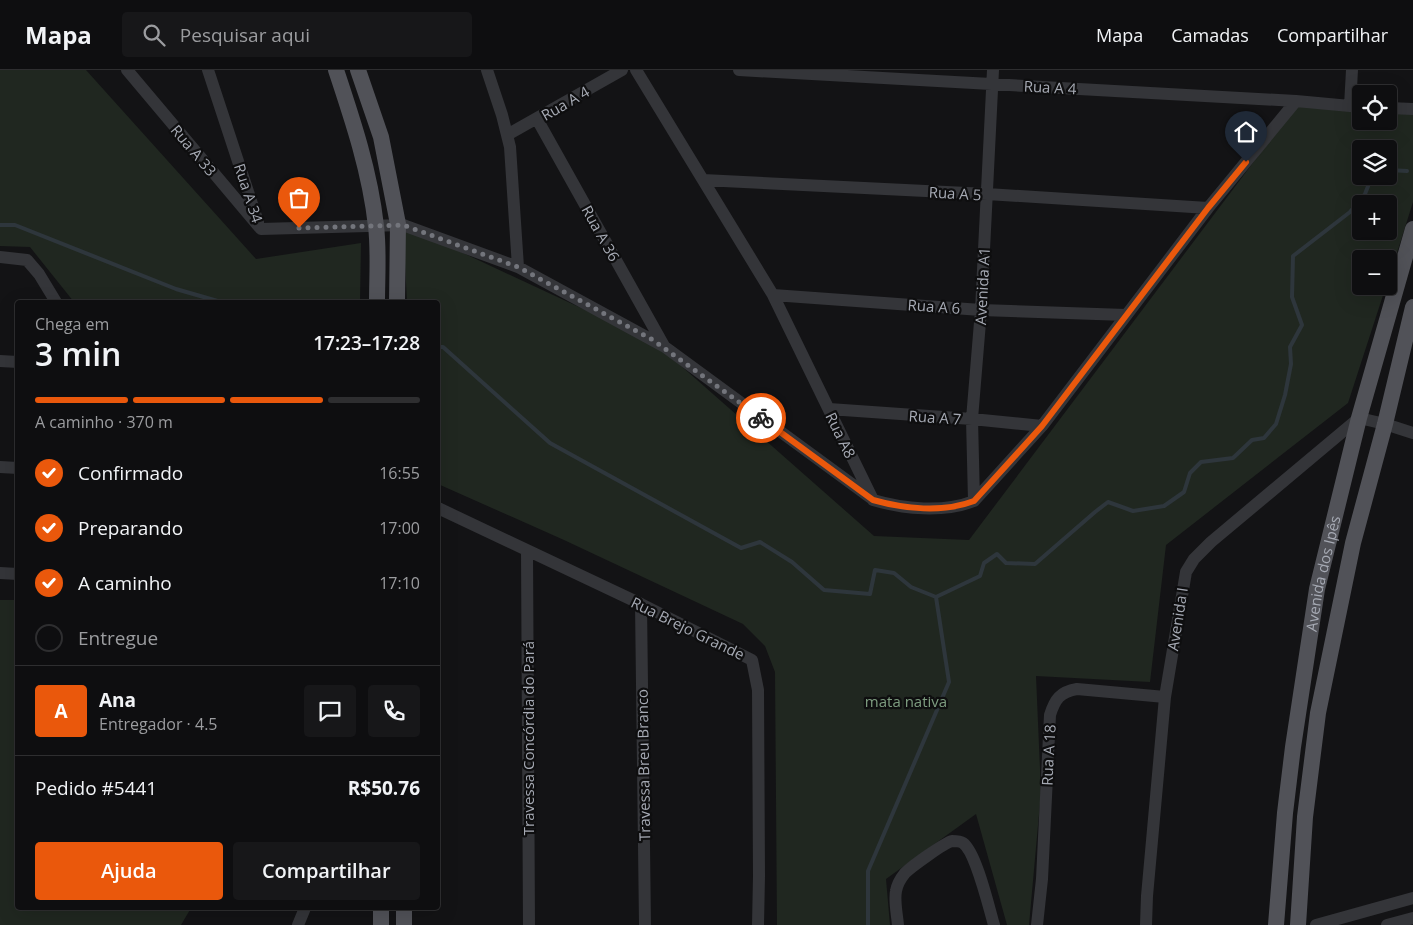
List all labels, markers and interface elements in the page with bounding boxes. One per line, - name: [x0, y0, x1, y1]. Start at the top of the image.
- search box: [122, 12, 472, 57]
- text: Mapa: [25, 18, 92, 51]
- icon: search: [140, 21, 168, 49]
- text: Pesquisar aqui: [180, 22, 310, 48]
- text: Mapa: [1096, 23, 1143, 47]
- text: Camadas: [1171, 23, 1249, 47]
- text: Compartilhar: [1277, 23, 1388, 47]
- street label: Rua A 4: [1023, 76, 1077, 98]
- street label: Rua A 4: [537, 81, 593, 125]
- map controls: [1352, 85, 1397, 295]
- button: locate: [1352, 85, 1397, 130]
- pin: [1225, 111, 1267, 162]
- icon: home: [1232, 118, 1260, 146]
- street label: Rua A 33: [167, 120, 221, 180]
- button: layers: [1352, 140, 1397, 185]
- street label: Rua A 34: [230, 161, 268, 226]
- pin: [278, 177, 320, 228]
- street label: Rua A 5: [928, 182, 982, 204]
- icon: bag: [285, 184, 313, 212]
- button: +: [1352, 195, 1397, 240]
- street label: Rua A 36: [577, 201, 625, 265]
- street label: Avenida A1: [970, 247, 994, 325]
- button: −: [1352, 250, 1397, 295]
- street label: Rua A 6: [907, 294, 961, 318]
- text: Chega em: [35, 313, 109, 335]
- text: 17:23–17:28: [313, 330, 420, 356]
- text: 3 min: [35, 332, 121, 375]
- courier: [736, 393, 786, 443]
- icon: bike: [747, 404, 775, 432]
- street label: Rua A 7: [908, 405, 962, 429]
- street label: Rua A8: [821, 409, 861, 461]
- text: A caminho · 370 m: [35, 411, 173, 433]
- icon: check: [35, 459, 63, 487]
- text: Confirmado: [78, 460, 183, 486]
- text: 16:55: [379, 462, 420, 484]
- street label: Avenida dos Ipês: [1301, 513, 1345, 633]
- icon: check: [35, 514, 63, 542]
- text: Preparando: [78, 515, 183, 541]
- text: 17:00: [379, 517, 420, 539]
- icon: check: [35, 569, 63, 597]
- text: A caminho: [78, 570, 172, 596]
- text: 17:10: [379, 572, 420, 594]
- street label: Avenida I: [1162, 586, 1192, 652]
- street label: Rua Brejo Grande: [628, 592, 748, 664]
- text: Entregue: [78, 625, 158, 651]
- street label: Travessa Concórdia do Pará: [518, 641, 538, 835]
- button: chat: [304, 685, 356, 737]
- button: phone: [368, 685, 420, 737]
- text: Ana: [99, 687, 136, 713]
- street label: Travessa Breu Branco: [632, 689, 654, 841]
- park label: mata nativa: [865, 691, 947, 711]
- text: A: [54, 698, 68, 724]
- text: Entregador · 4.5: [99, 713, 217, 735]
- street label: Rua A 18: [1036, 724, 1060, 786]
- text: Pedido #5441: [35, 775, 157, 801]
- text: R$50.76: [348, 775, 420, 801]
- button: Ajuda: [35, 842, 223, 900]
- button: Compartilhar: [233, 842, 420, 900]

